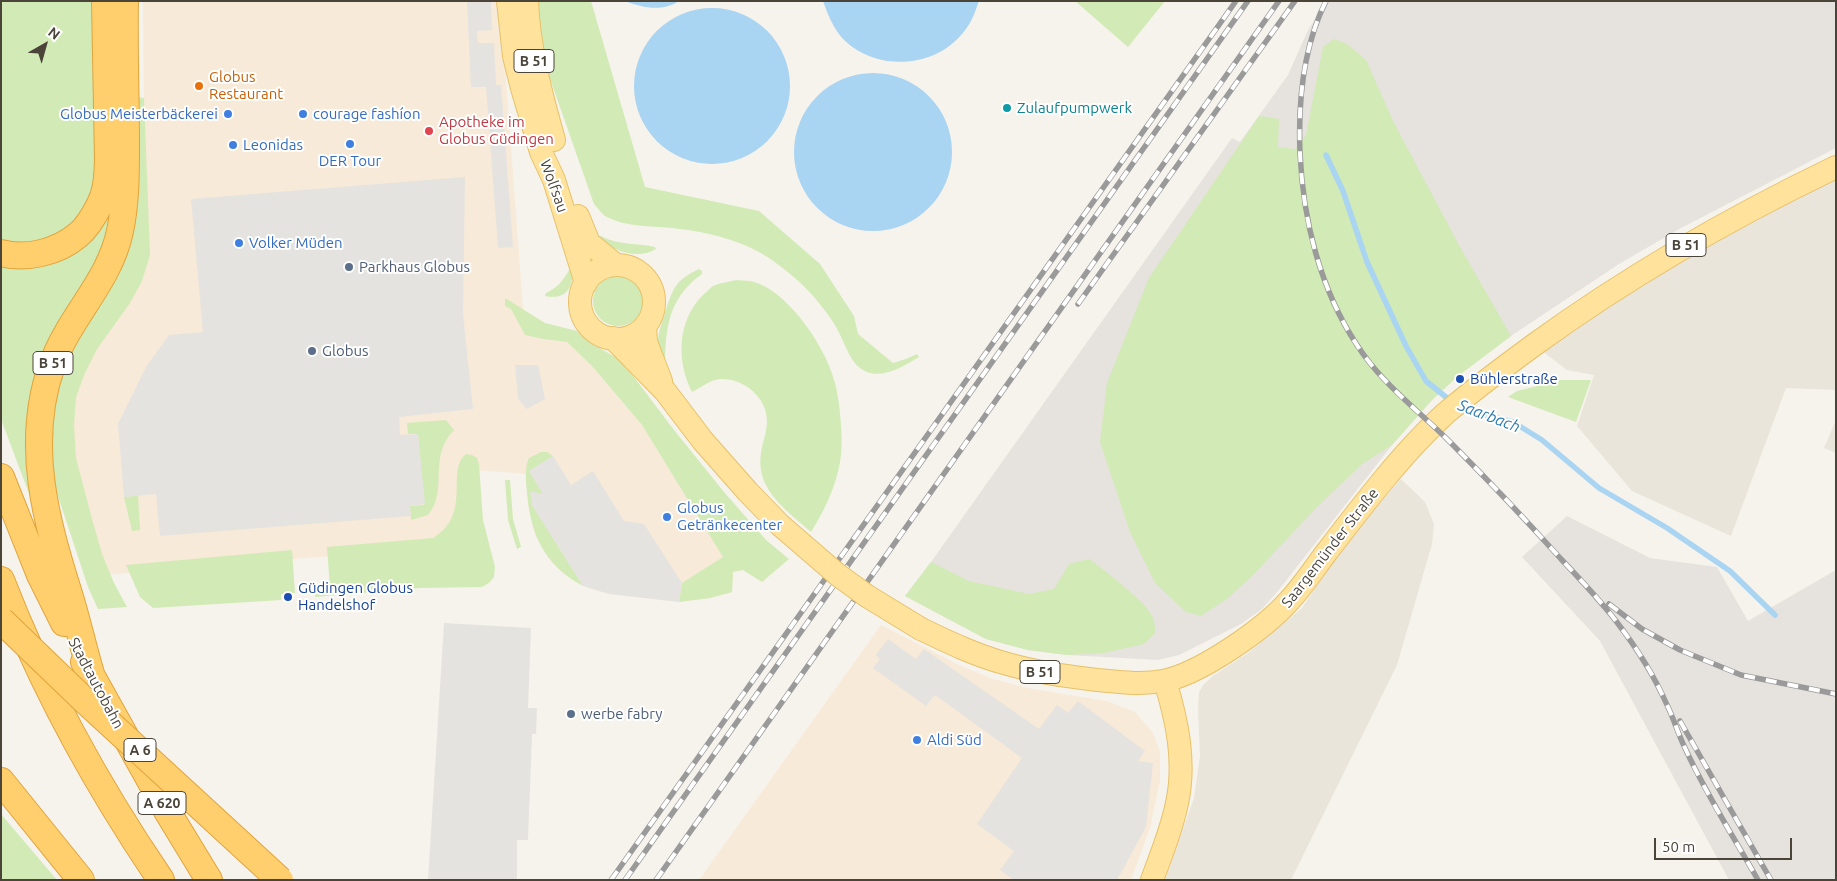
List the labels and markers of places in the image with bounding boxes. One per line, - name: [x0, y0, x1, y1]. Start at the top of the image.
- place label: Globus Restaurant: [209, 68, 283, 103]
- marker: Globus Restaurant: [193, 80, 205, 92]
- place label: Zulaufpumpwerk: [1017, 99, 1132, 117]
- marker: Zulaufpumpwerk: [1001, 102, 1013, 114]
- place label: Globus Meisterbäckerei: [60, 105, 218, 123]
- place label: courage fashíon: [313, 105, 420, 123]
- marker: Globus Meisterbäckerei: [222, 108, 234, 120]
- marker: courage fashíon: [297, 108, 309, 120]
- place label: Apotheke im Globus Güdingen: [439, 113, 554, 148]
- marker: Apotheke im Globus Güdingen: [423, 125, 435, 137]
- place label: Leonidas: [243, 136, 303, 154]
- marker: DER Tour: [344, 138, 356, 150]
- marker: Leonidas: [227, 139, 239, 151]
- place label: DER Tour: [319, 152, 381, 170]
- place label: Volker Müden: [249, 234, 343, 252]
- marker: Volker Müden: [233, 237, 245, 249]
- place label: Parkhaus Globus: [359, 258, 470, 276]
- marker: Parkhaus Globus: [343, 261, 355, 273]
- place label: Globus: [322, 342, 368, 360]
- marker: Globus: [306, 345, 318, 357]
- place label: Bühlerstraße: [1470, 370, 1558, 388]
- marker: Bühlerstraße: [1454, 373, 1466, 385]
- place label: Globus Getränkecenter: [677, 499, 782, 534]
- marker: Globus Getränkecenter: [661, 511, 673, 523]
- place label: Güdingen Globus Handelshof: [298, 579, 413, 614]
- marker: Güdingen Globus Handelshof: [282, 591, 294, 603]
- place label: werbe fabry: [581, 705, 663, 723]
- marker: werbe fabry: [565, 708, 577, 720]
- place label: Aldi Süd: [927, 731, 982, 749]
- marker: Aldi Süd: [911, 734, 923, 746]

